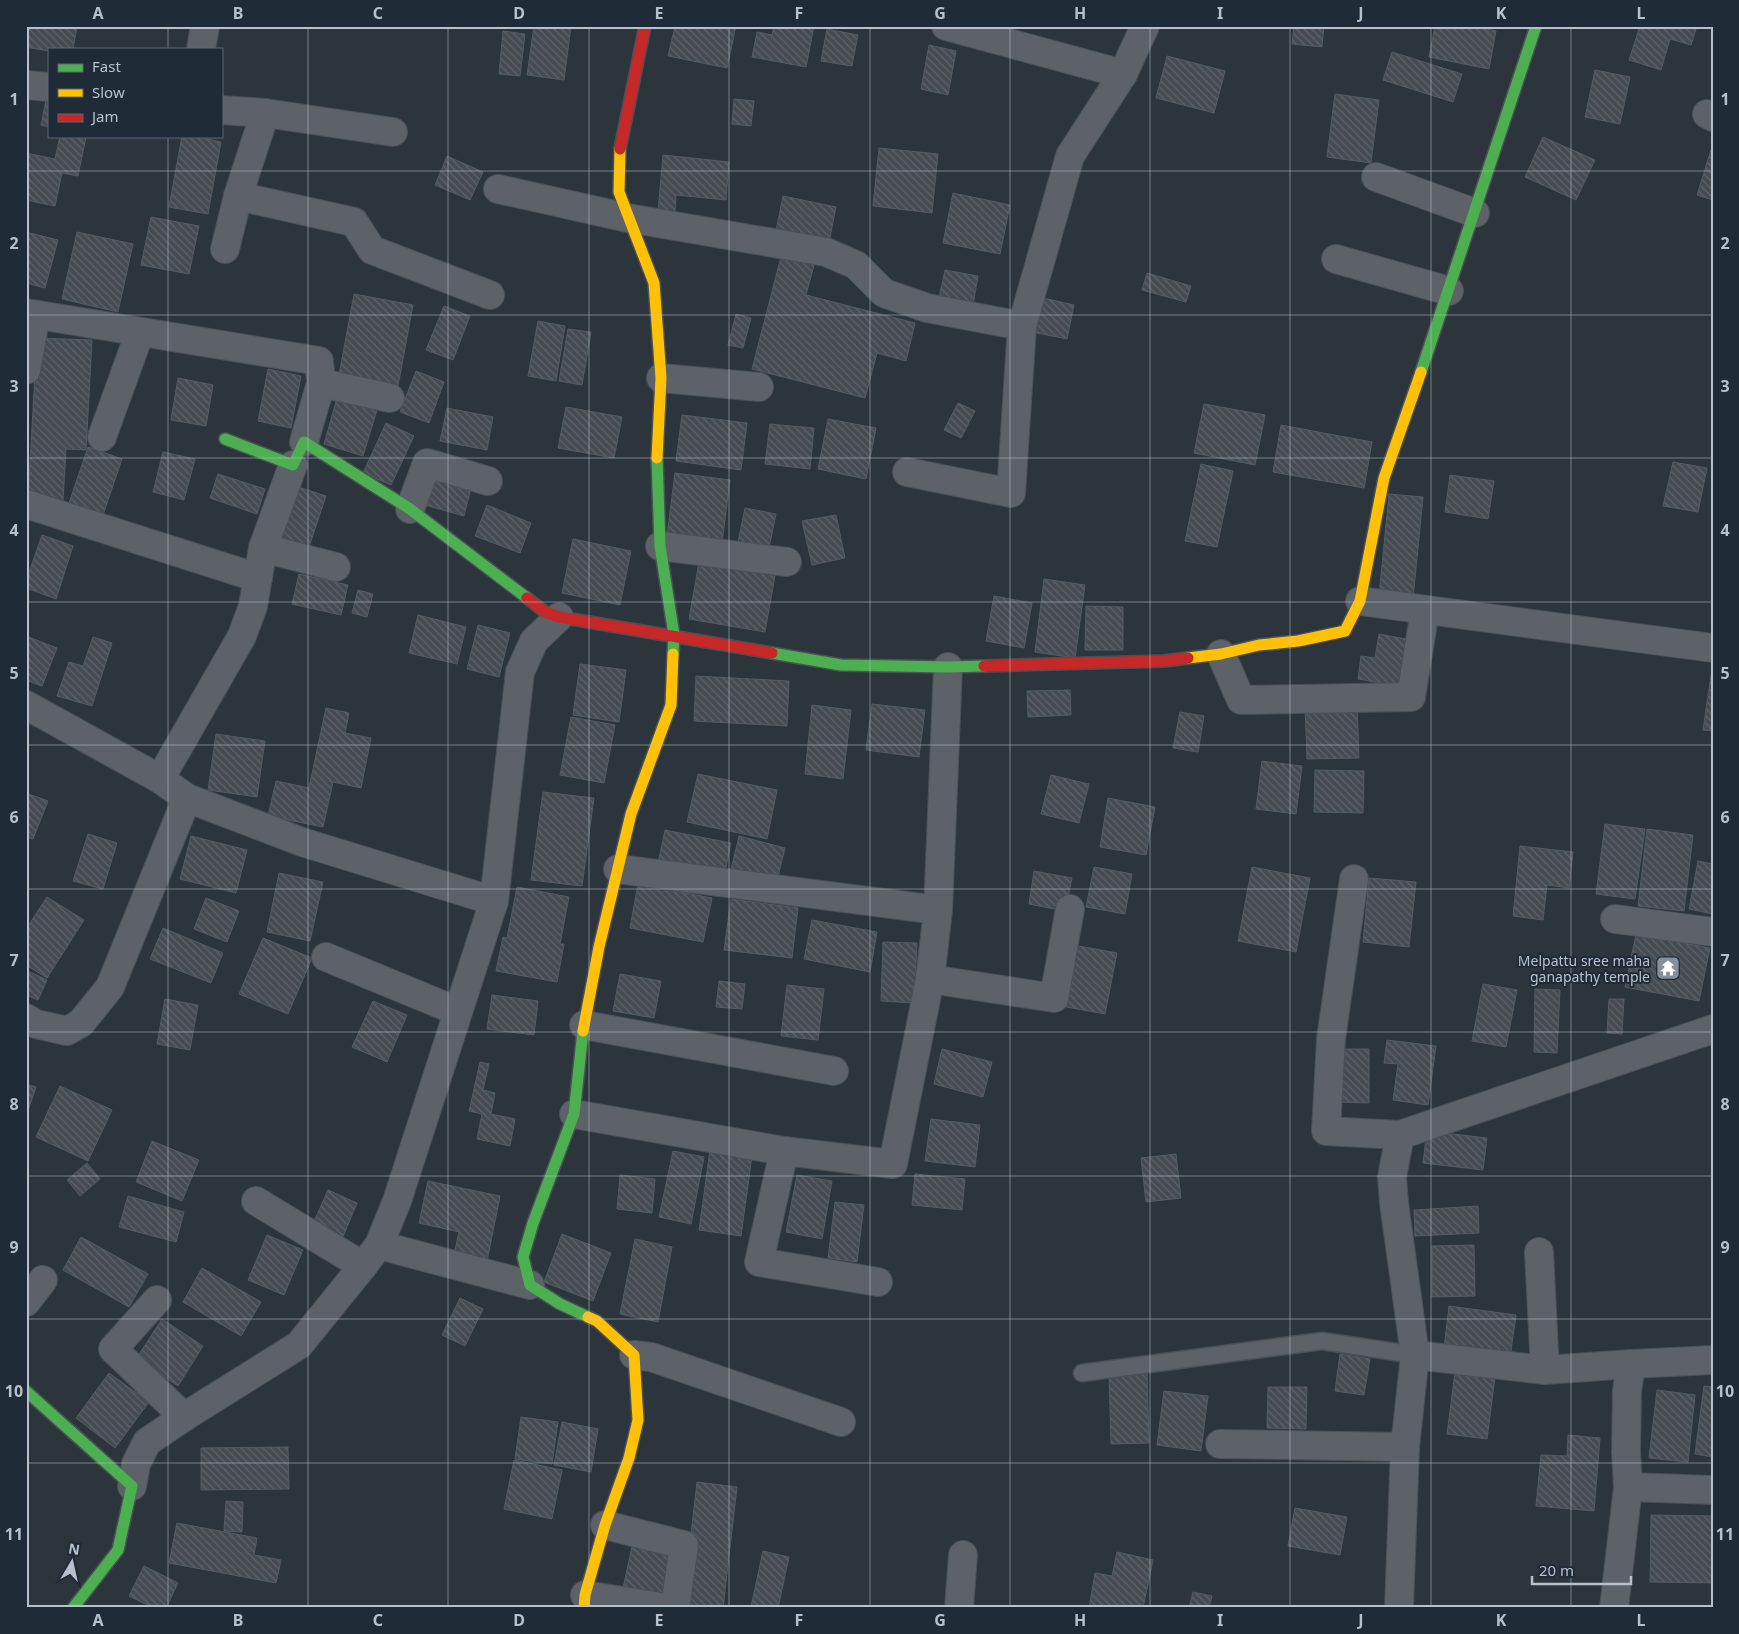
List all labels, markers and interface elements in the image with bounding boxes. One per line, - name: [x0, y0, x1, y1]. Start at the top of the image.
- text: A: [92, 2, 104, 24]
- text: B: [233, 2, 243, 24]
- text: C: [373, 2, 383, 24]
- text: D: [513, 2, 525, 24]
- text: E: [655, 2, 664, 24]
- text: F: [795, 2, 803, 24]
- text: G: [934, 2, 946, 24]
- text: H: [1074, 2, 1086, 24]
- text: I: [1217, 2, 1223, 24]
- text: J: [1356, 2, 1364, 24]
- text: K: [1496, 2, 1507, 24]
- text: L: [1637, 2, 1646, 24]
- legend: [48, 48, 222, 138]
- text: Fast: [92, 56, 121, 76]
- text: Slow: [92, 82, 125, 102]
- text: 1: [9, 88, 19, 110]
- text: 1: [1720, 88, 1730, 110]
- text: Jam: [90, 106, 119, 126]
- text: 2: [9, 232, 19, 254]
- text: 2: [1720, 232, 1730, 254]
- text: 3: [9, 375, 19, 397]
- text: 3: [1720, 375, 1730, 397]
- text: 4: [9, 519, 19, 541]
- text: 4: [1720, 519, 1730, 541]
- text: 5: [9, 662, 19, 684]
- text: 5: [1720, 662, 1730, 684]
- text: 6: [9, 806, 19, 828]
- text: 6: [1720, 806, 1730, 828]
- text: 7: [9, 949, 19, 971]
- text: 7: [1720, 949, 1730, 971]
- place label: Melpattu sree maha ganapathy temple: [1518, 951, 1650, 986]
- temple icon: Melpattu sree maha ganapathy temple: [1655, 955, 1681, 981]
- text: 8: [9, 1093, 19, 1115]
- text: 8: [1720, 1093, 1730, 1115]
- text: 9: [9, 1236, 19, 1258]
- text: 9: [1720, 1236, 1730, 1258]
- text: 10: [5, 1380, 23, 1402]
- text: 10: [1716, 1380, 1734, 1402]
- text: 11: [5, 1523, 23, 1545]
- text: 11: [1716, 1523, 1734, 1545]
- north arrow: [48, 1536, 98, 1586]
- text: N: [67, 1538, 81, 1559]
- scale bar: [1532, 1554, 1630, 1586]
- text: 20 m: [1539, 1560, 1574, 1580]
- text: A: [92, 1609, 104, 1631]
- text: B: [233, 1609, 243, 1631]
- text: C: [373, 1609, 383, 1631]
- text: D: [513, 1609, 525, 1631]
- text: E: [655, 1609, 664, 1631]
- text: F: [795, 1609, 803, 1631]
- text: G: [934, 1609, 946, 1631]
- text: H: [1074, 1609, 1086, 1631]
- text: I: [1217, 1609, 1223, 1631]
- text: J: [1356, 1609, 1364, 1631]
- text: K: [1496, 1609, 1507, 1631]
- text: L: [1637, 1609, 1646, 1631]

